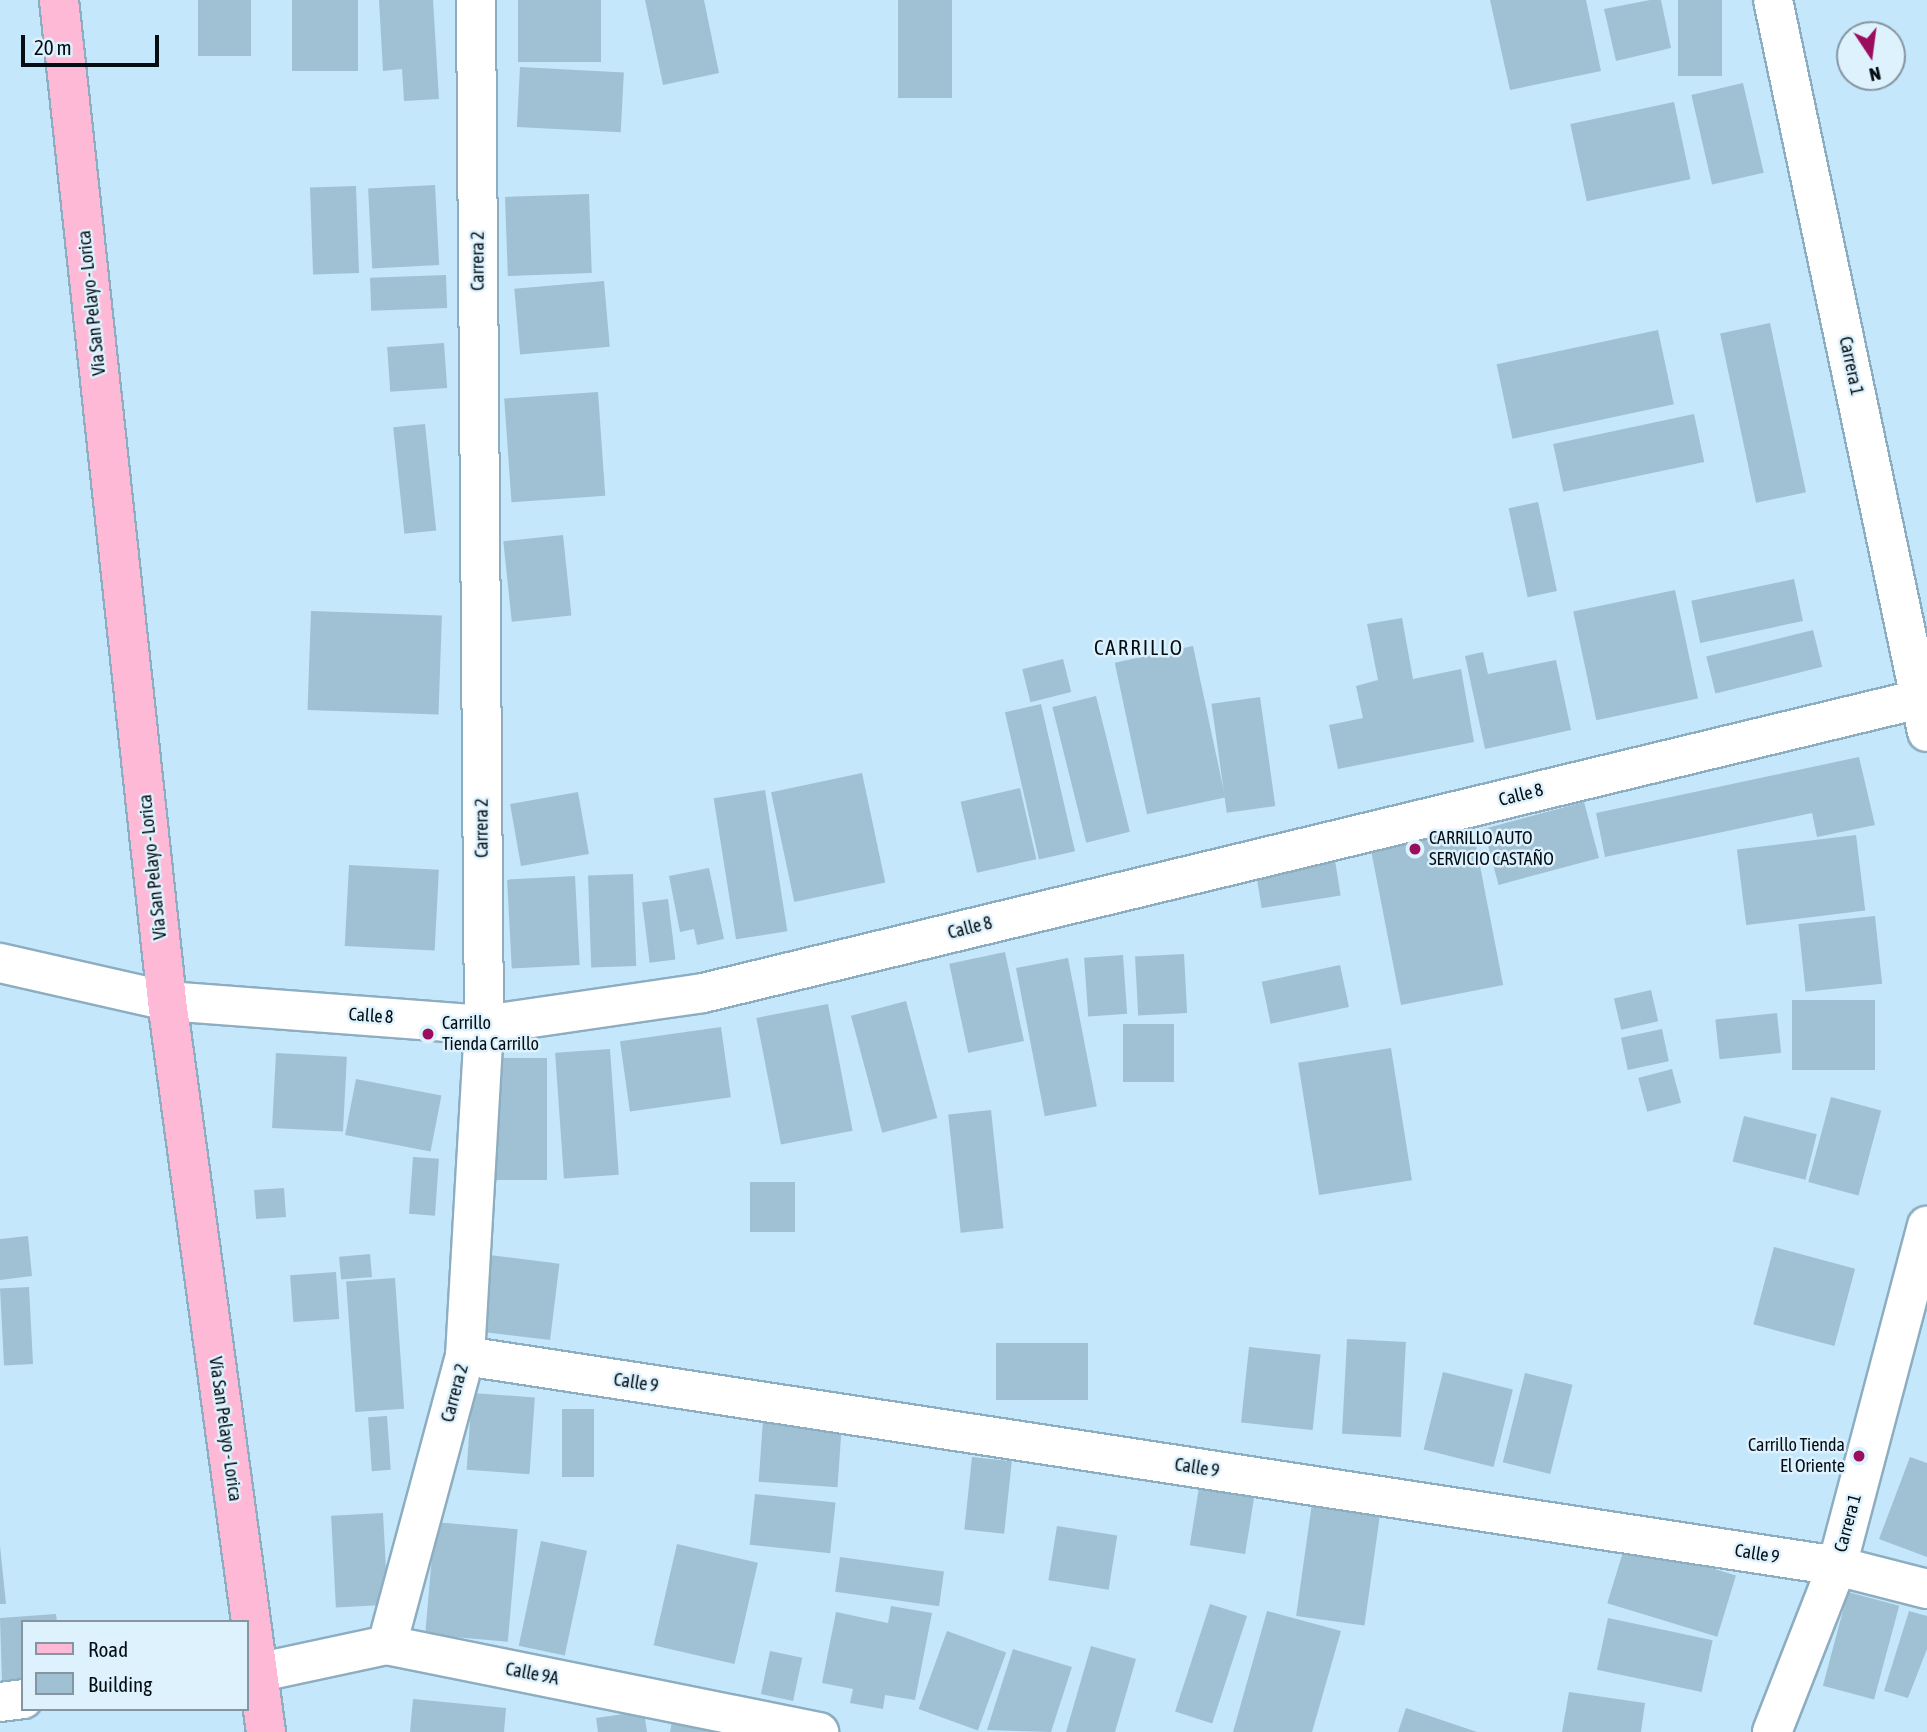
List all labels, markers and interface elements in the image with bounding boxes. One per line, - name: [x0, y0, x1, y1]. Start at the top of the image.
- scale bar: [24, 21, 163, 65]
- north arrow: [1836, 21, 1906, 91]
- text: 20 m: [34, 35, 72, 59]
- text: N: [1867, 63, 1883, 86]
- street label: Vía San Pelayo - Lorica: [74, 229, 110, 377]
- street label: Carrera 2: [467, 231, 489, 291]
- street label: Carrera 1: [1834, 335, 1868, 397]
- district label: CARRILLO: [1095, 634, 1183, 660]
- street label: Calle 8: [1497, 779, 1545, 811]
- street label: Vía San Pelayo - Lorica: [135, 793, 171, 941]
- street label: Carrera 2: [471, 798, 493, 858]
- place label: CARRILLO AUTO SERVICIO CASTAÑO: [1429, 828, 1554, 870]
- marker: CARRILLO AUTO SERVICIO CASTAÑO: [1407, 841, 1423, 857]
- street label: Calle 8: [946, 912, 994, 944]
- street label: Calle 8: [348, 1004, 394, 1028]
- place label: Carrillo Tienda Carrillo: [442, 1013, 539, 1056]
- marker: Carrillo Tienda Carrillo: [420, 1026, 436, 1042]
- street label: Vía San Pelayo - Lorica: [204, 1355, 246, 1503]
- street label: Carrera 2: [437, 1361, 473, 1425]
- street label: Calle 9: [612, 1369, 660, 1397]
- place label: Carrillo Tienda El Oriente: [1748, 1435, 1845, 1478]
- marker: Carrillo Tienda El Oriente: [1851, 1448, 1867, 1464]
- street label: Calle 9: [1173, 1454, 1221, 1482]
- street label: Carrera 1: [1830, 1491, 1866, 1555]
- street label: Calle 9: [1733, 1540, 1781, 1568]
- legend: [21, 1620, 248, 1711]
- text: Road: [88, 1637, 128, 1661]
- street label: Calle 9A: [504, 1658, 560, 1690]
- text: Building: [88, 1672, 152, 1696]

